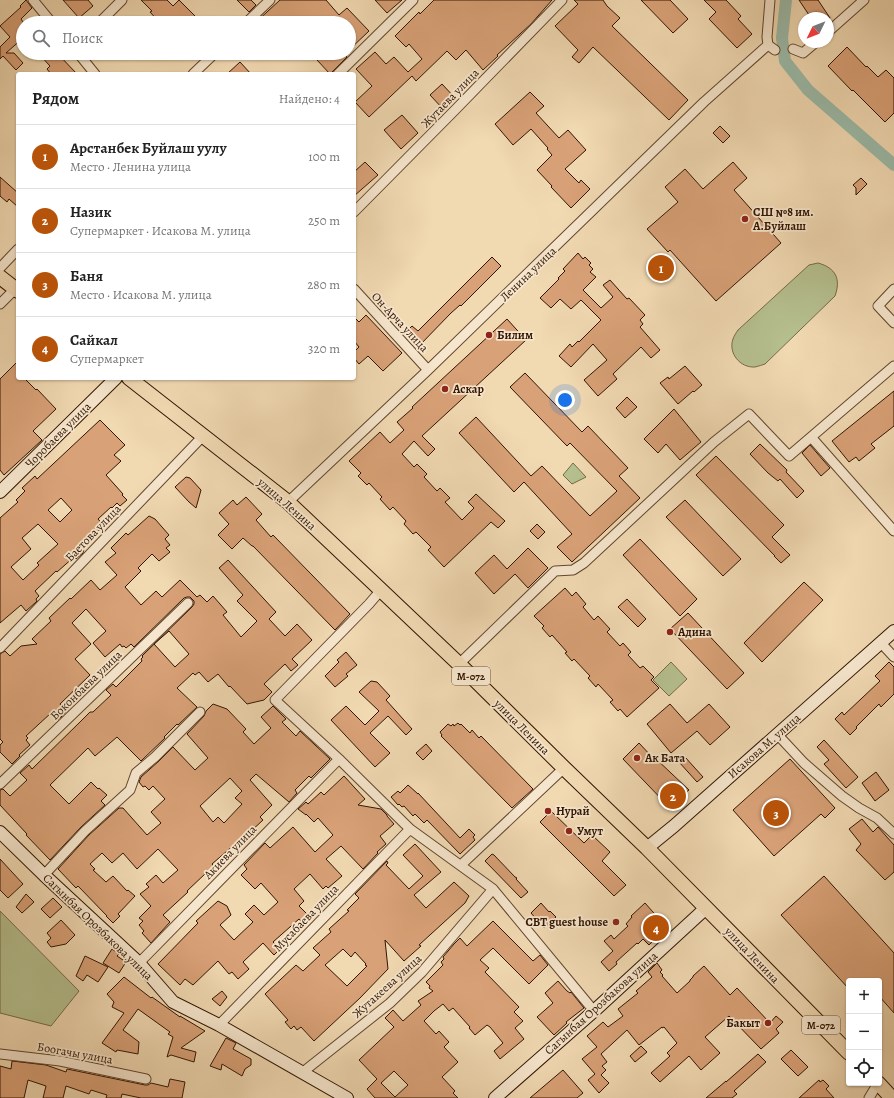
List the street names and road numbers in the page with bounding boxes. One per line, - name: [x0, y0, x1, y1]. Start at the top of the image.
- street label: Жутаева улица: [418, 65, 483, 131]
- street label: Ленина улица: [496, 243, 560, 305]
- street label: Он-Арча улица: [368, 289, 432, 356]
- street label: Чоробаева улица: [22, 398, 95, 471]
- street label: улица Ленина: [254, 473, 320, 534]
- street label: Баетова улица: [62, 501, 125, 565]
- street label: Боконбаева улица: [47, 646, 126, 723]
- road number: М-072: [452, 667, 490, 685]
- street label: улица Ленина: [490, 695, 554, 759]
- street label: Исакова М. улица: [724, 710, 804, 782]
- street label: Акиева улица: [199, 821, 260, 883]
- street label: Сагынбая Орозбакова улица: [40, 870, 157, 984]
- street label: Мусабаева улица: [270, 881, 342, 955]
- street label: улица Ленина: [720, 923, 783, 987]
- street label: Сагынбая Орозбакова улица: [541, 948, 661, 1058]
- street label: Жутакеева улица: [349, 950, 425, 1021]
- road number: М-072: [802, 1016, 840, 1034]
- street label: Боогачы улица: [36, 1038, 115, 1068]

